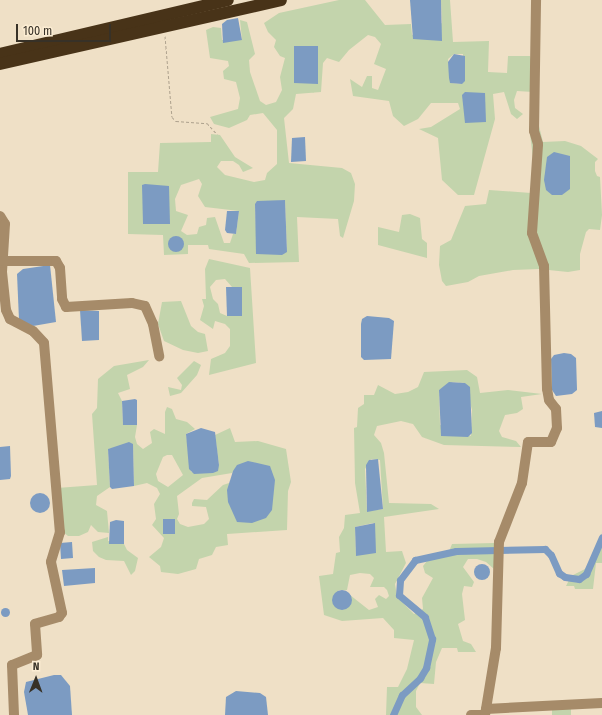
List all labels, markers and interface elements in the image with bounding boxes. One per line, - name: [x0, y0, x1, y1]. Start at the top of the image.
- scale bar: [18, 16, 113, 42]
- text: 100 m: [23, 24, 52, 38]
- north arrow: [16, 659, 56, 699]
- text: N: [33, 660, 40, 673]

